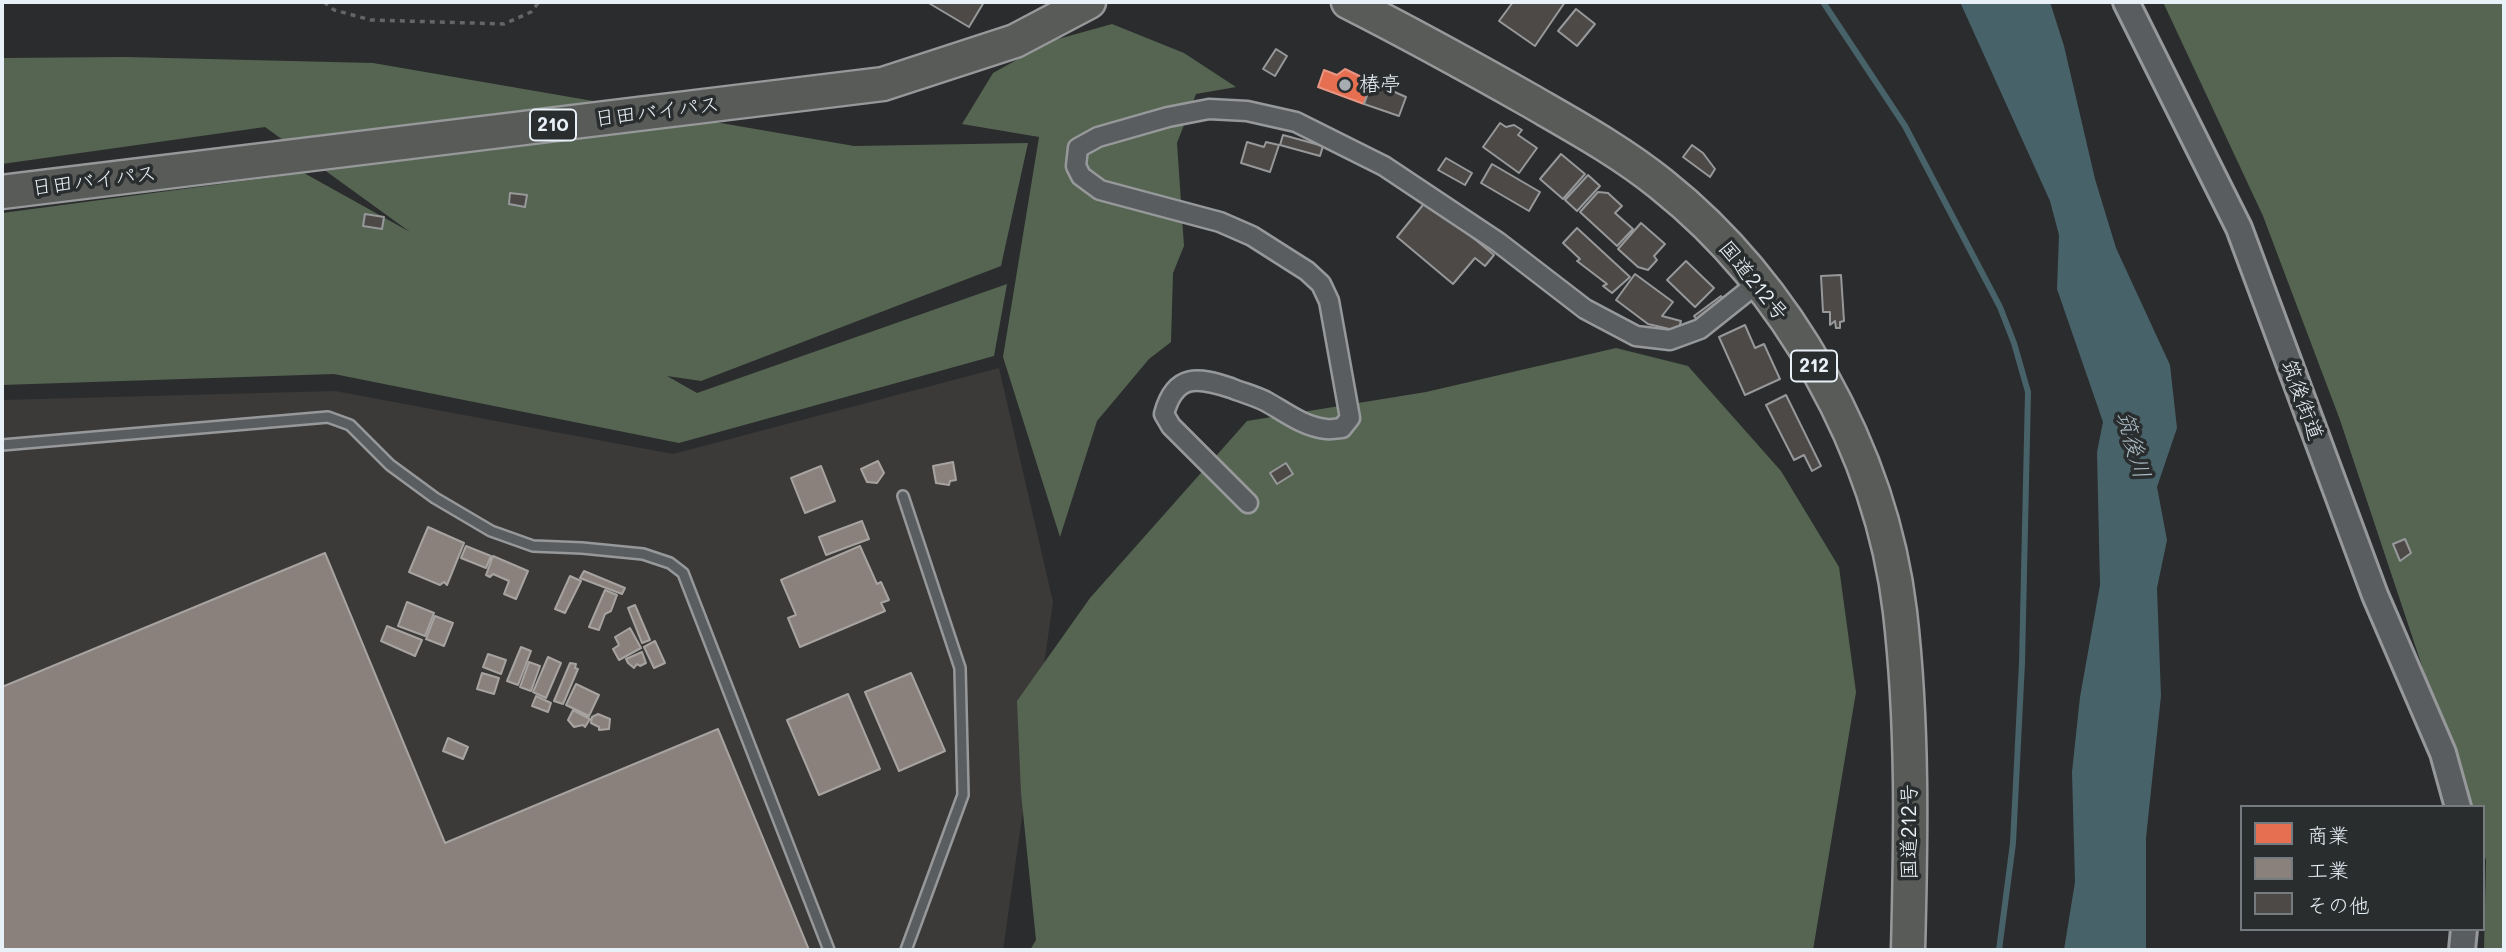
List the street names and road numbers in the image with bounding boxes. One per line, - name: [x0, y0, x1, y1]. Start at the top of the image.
- street label: 日田バイパス: [593, 92, 721, 132]
- road number: 210: [530, 110, 576, 140]
- street label: 日田バイパス: [30, 161, 158, 201]
- street label: 国道212号: [1713, 236, 1793, 326]
- road number: 212: [1791, 350, 1837, 382]
- street label: 筑後街道: [2276, 356, 2328, 444]
- street label: 国道212号: [1897, 784, 1923, 880]

